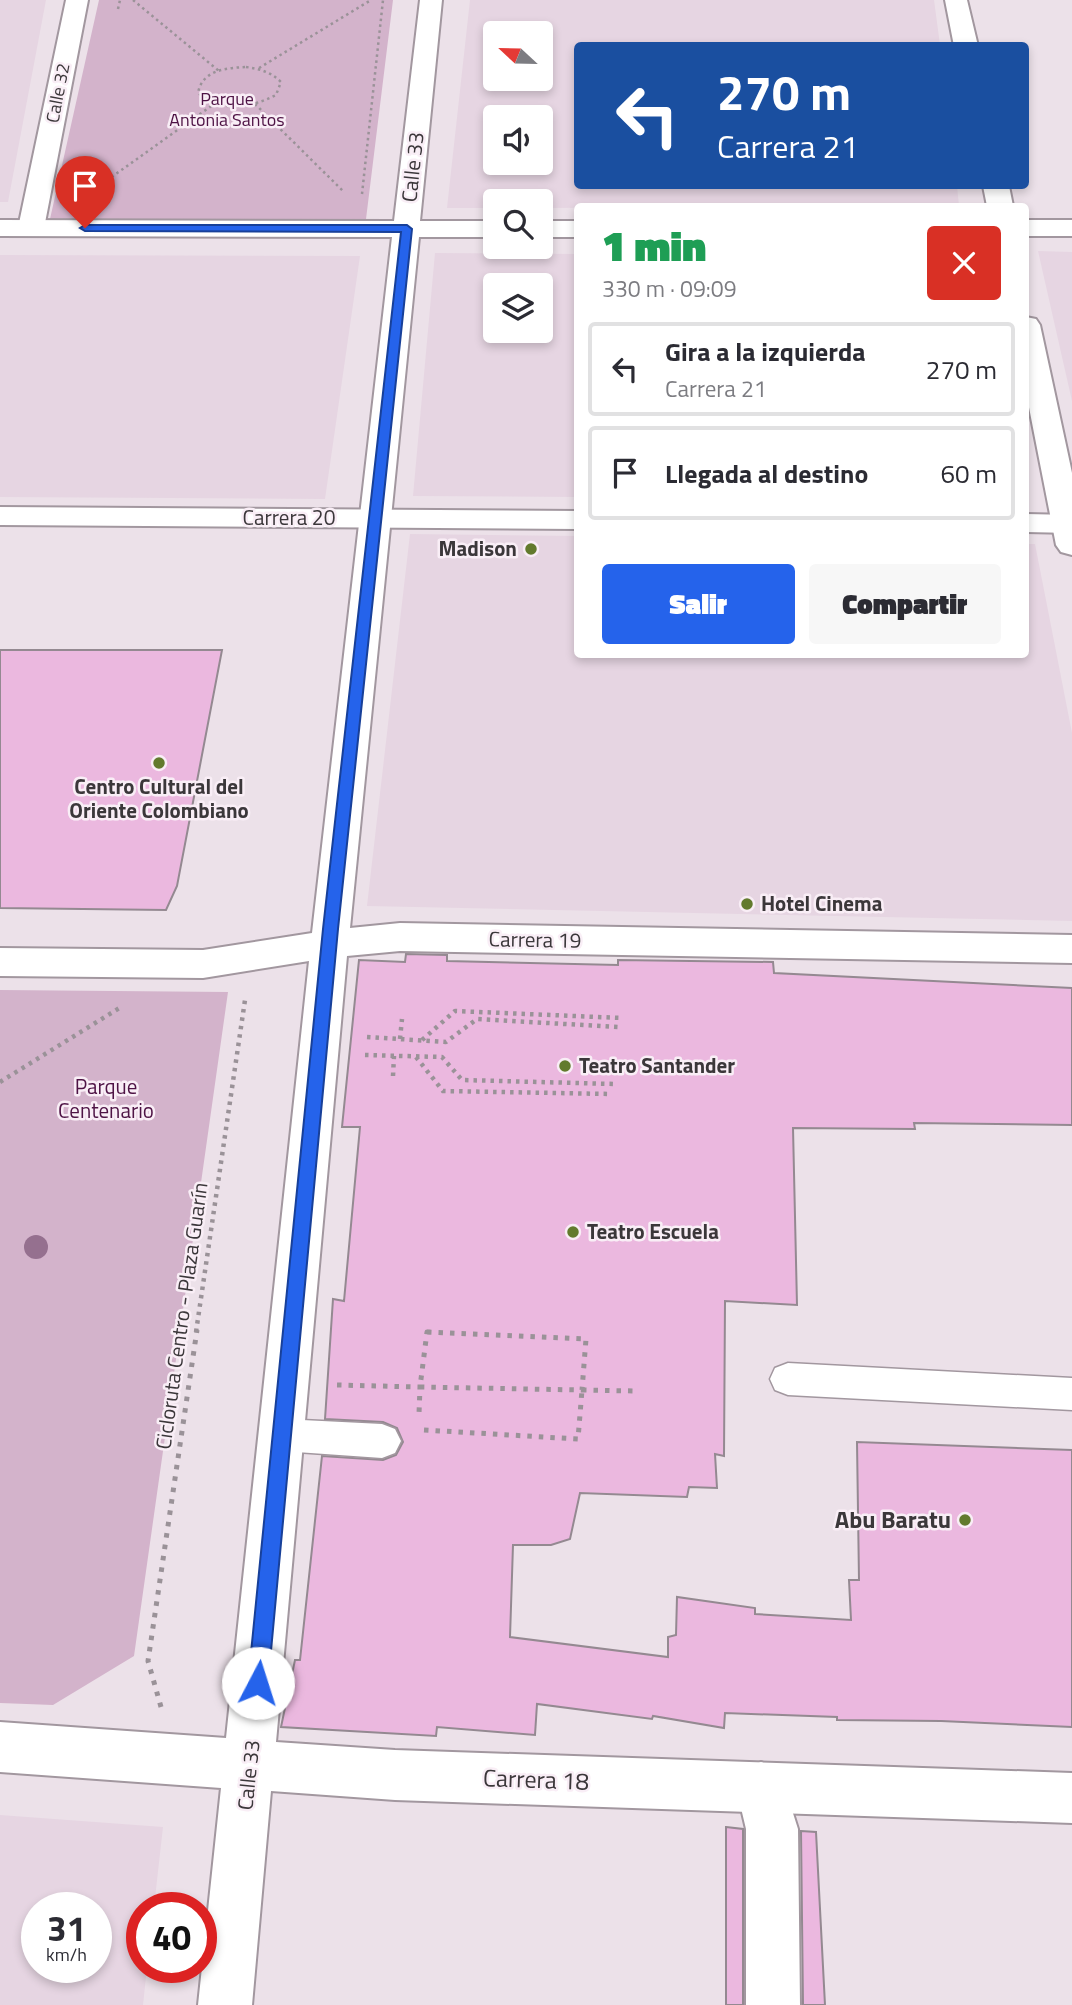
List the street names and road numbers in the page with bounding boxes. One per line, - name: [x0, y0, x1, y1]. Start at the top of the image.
- street label: Calle 32: [39, 61, 77, 125]
- street label: Calle 33: [392, 130, 432, 204]
- street label: Carrera 20: [243, 501, 335, 533]
- street label: Carrera 19: [488, 922, 582, 956]
- street label: Cicloruta Centro - Plaza Guarín: [146, 1180, 216, 1451]
- street label: Calle 33: [228, 1738, 268, 1812]
- street label: Carrera 18: [482, 1759, 590, 1799]

